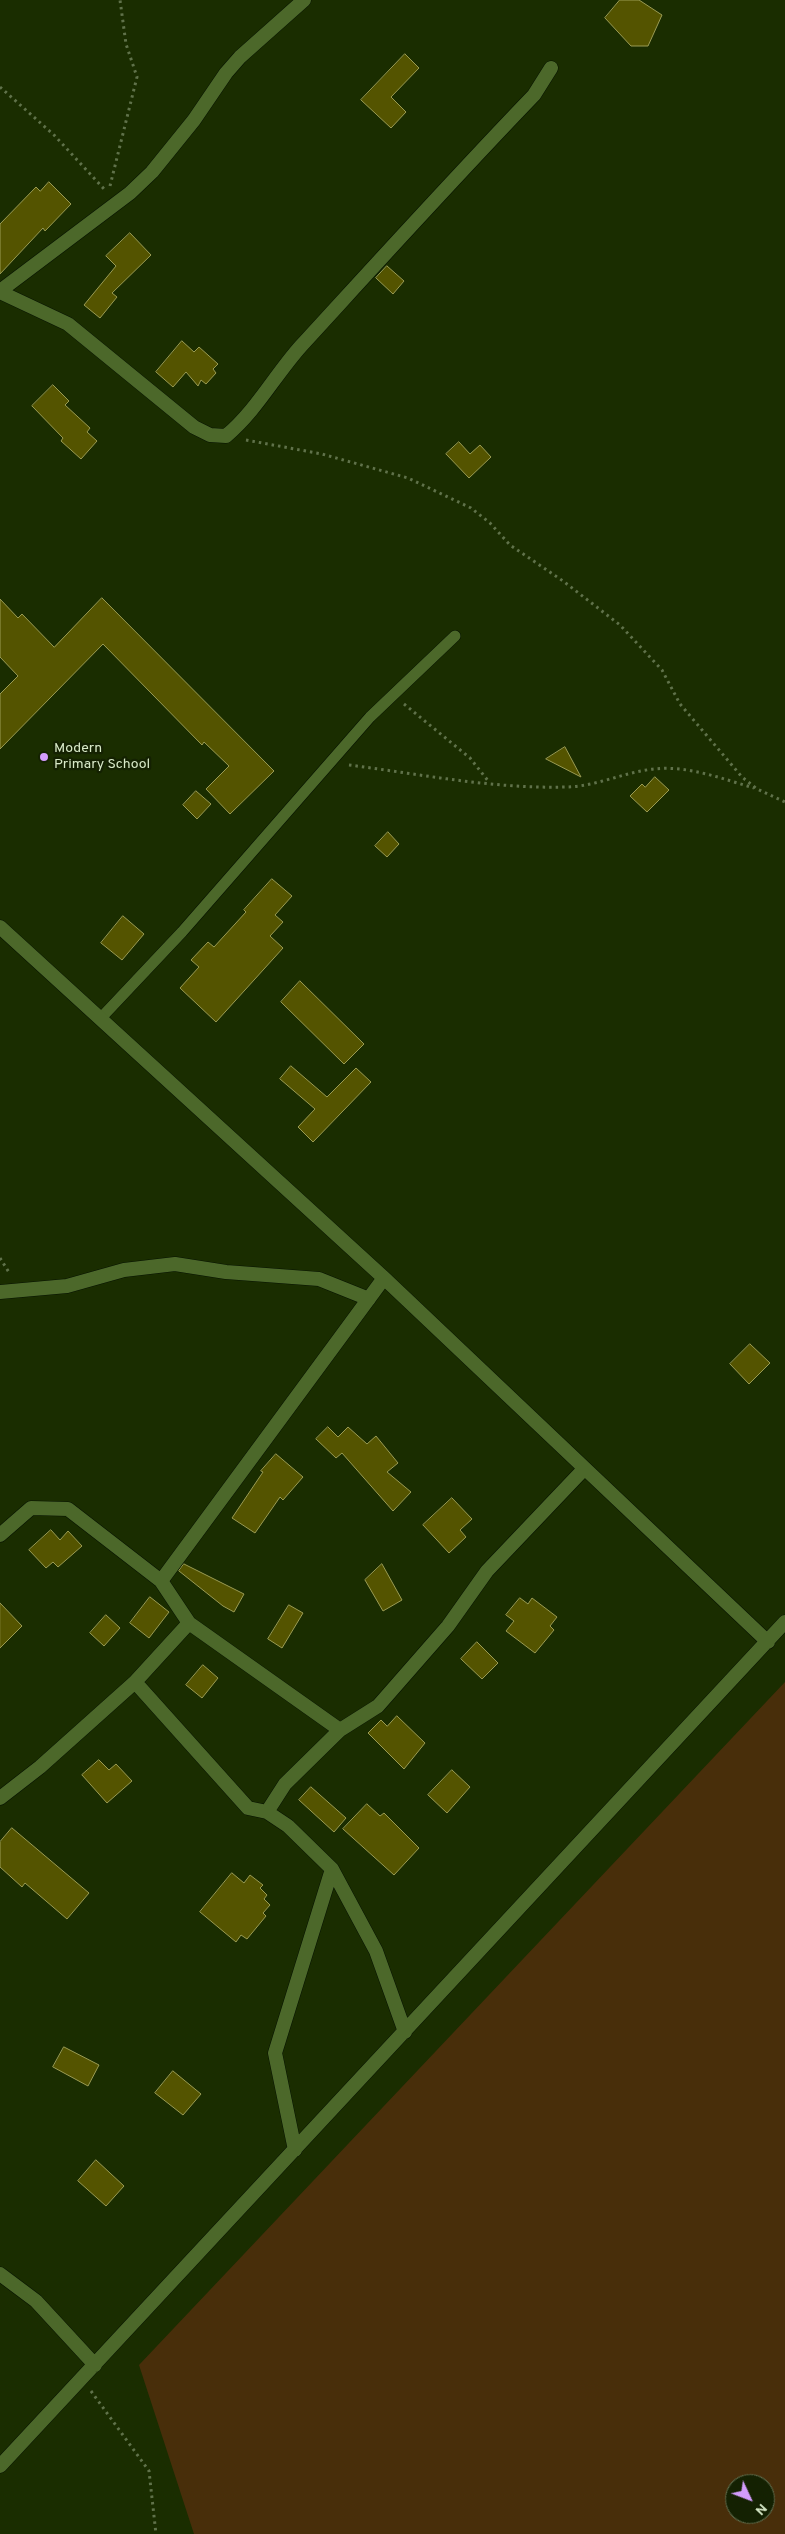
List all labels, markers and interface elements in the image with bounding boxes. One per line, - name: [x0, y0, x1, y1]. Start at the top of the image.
- place label: Modern Primary School: [54, 741, 150, 774]
- marker: Modern Primary School: [38, 751, 50, 763]
- north arrow: [725, 2474, 775, 2524]
- text: N: [751, 2499, 770, 2518]

